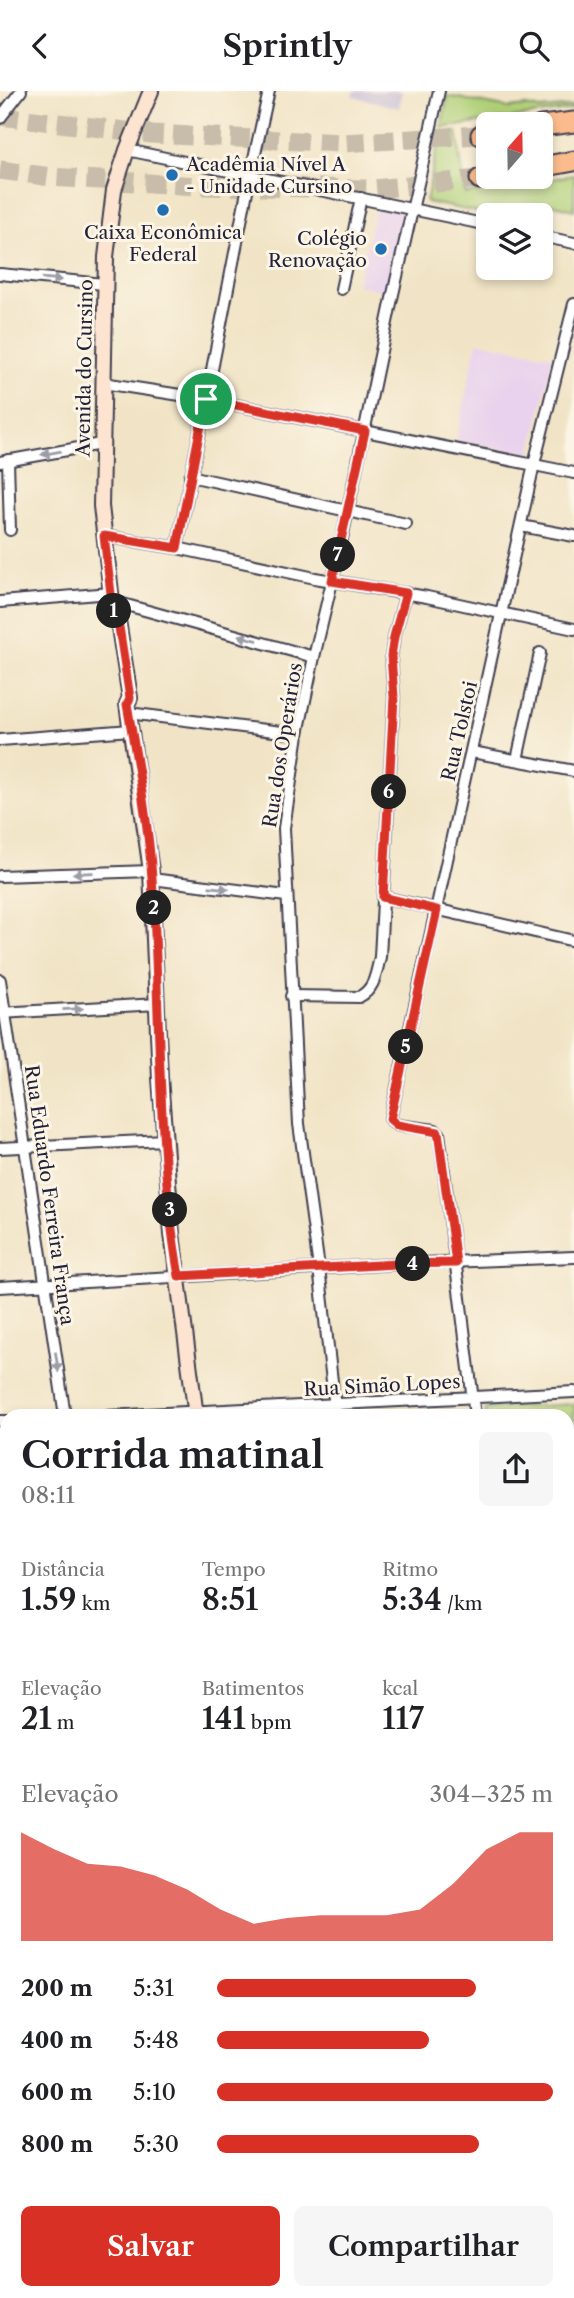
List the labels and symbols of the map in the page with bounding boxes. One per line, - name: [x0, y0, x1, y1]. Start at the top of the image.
- north arrow: [476, 112, 553, 189]
- place label: Acadêmia Nível A - Unidade Cursino: [185, 153, 352, 198]
- marker: Acadêmia Nível A - Unidade Cursino: [164, 167, 180, 183]
- marker: Caixa Econômica Federal: [155, 202, 171, 218]
- place label: Caixa Econômica Federal: [84, 221, 242, 266]
- place label: Colégio Renovação: [268, 227, 367, 272]
- marker: Colégio Renovação: [373, 241, 389, 257]
- one-way arrow: [41, 274, 63, 285]
- street label: Avenida do Cursino: [71, 279, 98, 458]
- pin: [176, 369, 236, 429]
- one-way arrow: [40, 447, 62, 458]
- pin: 7: [320, 538, 356, 573]
- pin: 1: [96, 594, 132, 629]
- one-way arrow: [237, 633, 258, 643]
- street label: Rua dos Operários: [258, 661, 307, 829]
- street label: Rua Tolstoi: [437, 679, 482, 783]
- pin: 6: [372, 775, 406, 809]
- one-way arrow: [72, 867, 94, 878]
- one-way arrow: [208, 882, 230, 893]
- pin: 2: [136, 891, 172, 925]
- one-way arrow: [62, 1003, 84, 1014]
- pin: 5: [388, 1030, 424, 1065]
- street label: Rua Eduardo Ferreira França: [20, 1064, 79, 1327]
- pin: 3: [152, 1193, 188, 1227]
- pin: 4: [396, 1247, 430, 1281]
- one-way arrow: [52, 1352, 63, 1374]
- street label: Rua Simão Lopes: [303, 1370, 461, 1401]

